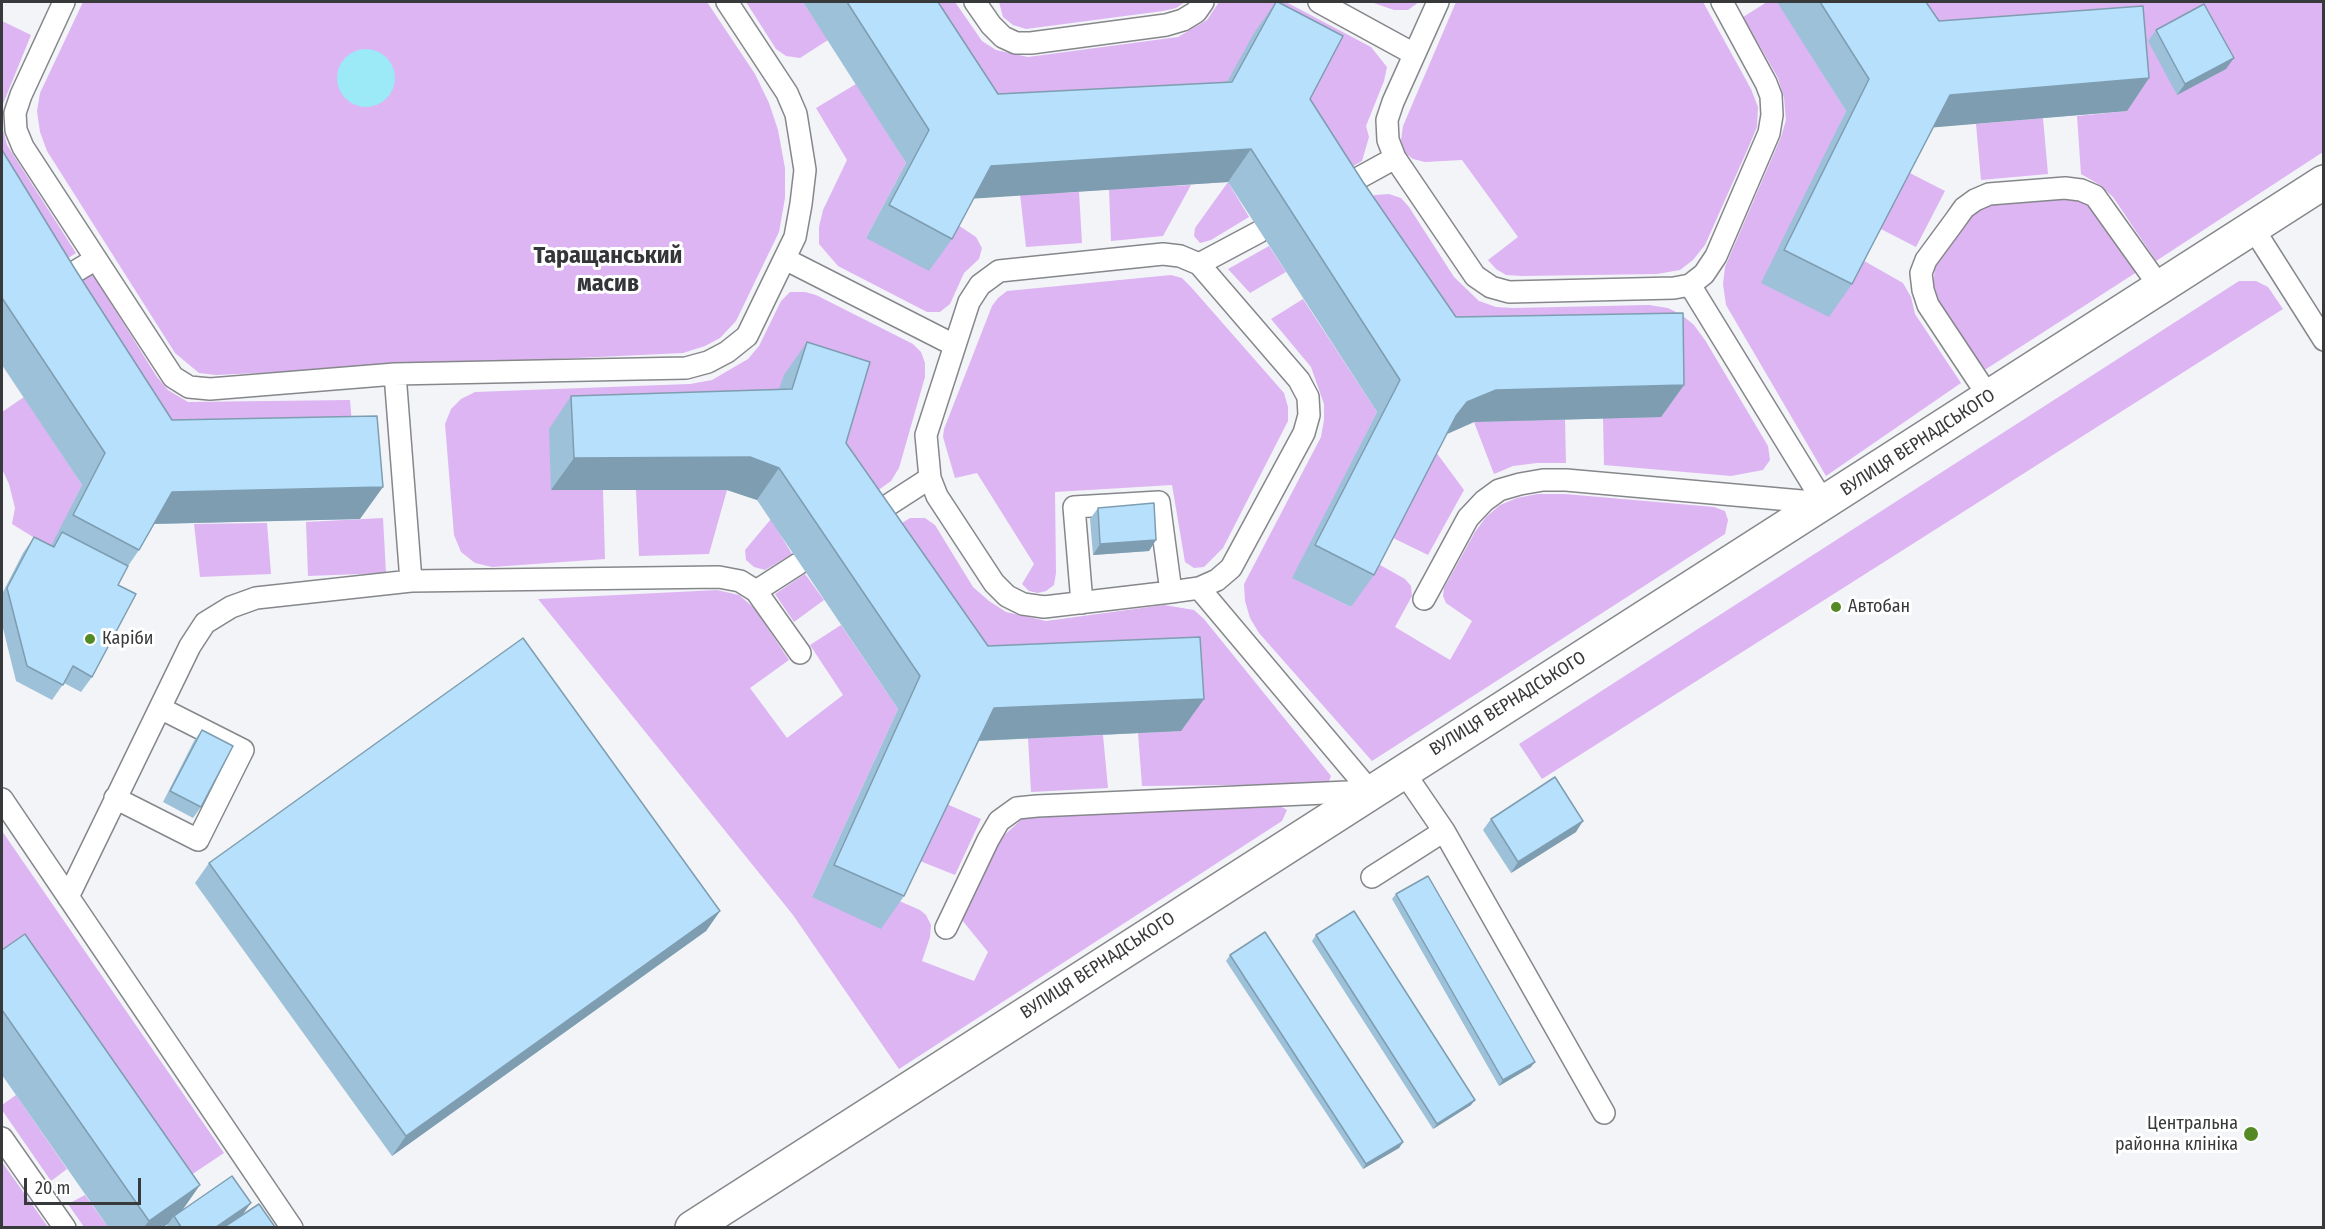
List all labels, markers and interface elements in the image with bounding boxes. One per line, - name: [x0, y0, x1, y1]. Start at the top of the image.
- district label: Таращанський масив: [534, 242, 682, 298]
- street label: ВУЛИЦЯ ВЕРНАДСЬКОГО: [1837, 385, 1999, 501]
- place label: Автобан: [1848, 596, 1910, 618]
- marker: Автобан: [1829, 600, 1843, 614]
- place label: Каріби: [102, 628, 153, 650]
- marker: Каріби: [83, 632, 97, 646]
- street label: ВУЛИЦЯ ВЕРНАДСЬКОГО: [1426, 647, 1590, 761]
- street label: ВУЛИЦЯ ВЕРНАДСЬКОГО: [1017, 908, 1179, 1024]
- place label: Центральна районна клініка: [2115, 1113, 2238, 1156]
- marker: Центральна районна клініка: [2242, 1125, 2260, 1143]
- scale bar: [27, 1166, 144, 1204]
- text: 20 m: [35, 1177, 70, 1199]

